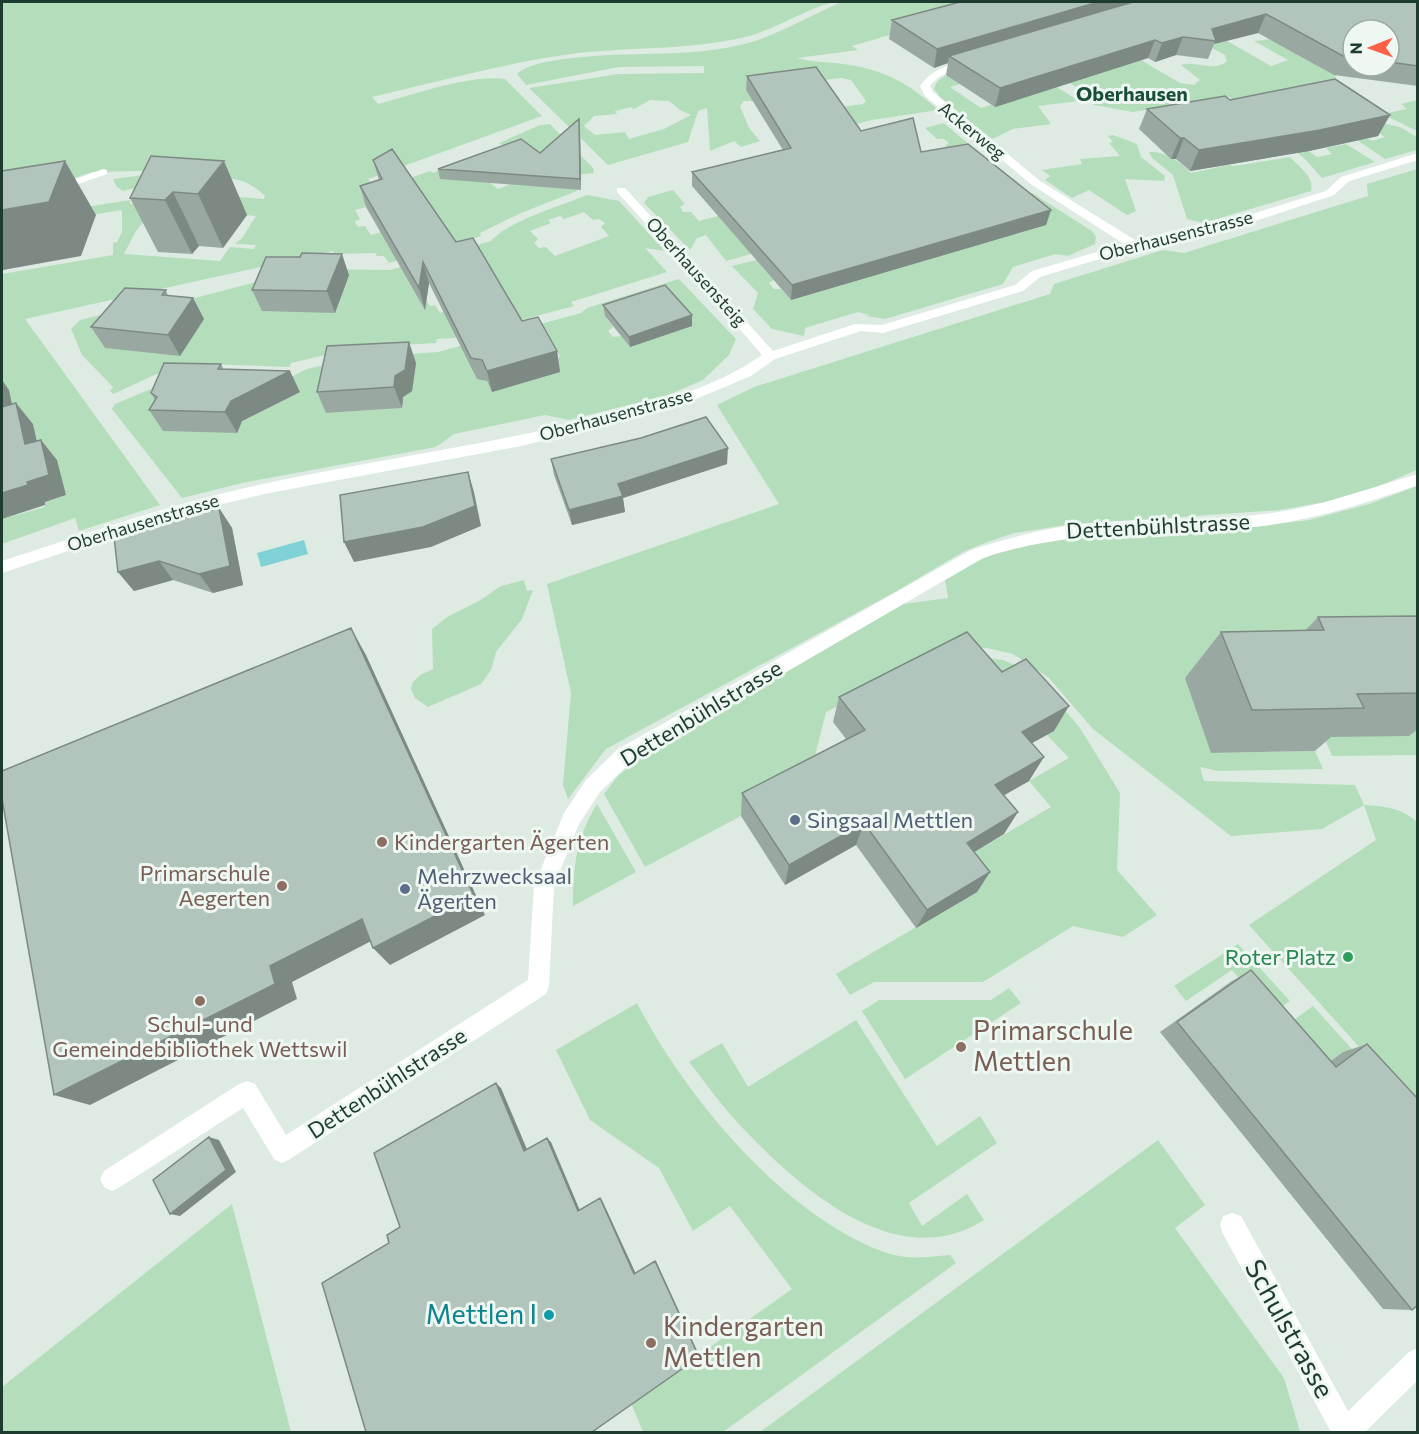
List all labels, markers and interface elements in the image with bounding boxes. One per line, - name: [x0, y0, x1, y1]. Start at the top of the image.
- north arrow: [1341, 18, 1401, 78]
- text: N: [1346, 42, 1365, 54]
- district label: Oberhausen: [1076, 81, 1188, 105]
- street label: Ackerweg: [935, 96, 1011, 164]
- street label: Oberhausenstrasse: [1097, 205, 1255, 265]
- street label: Oberhausensteig: [642, 212, 752, 331]
- street label: Oberhausenstrasse: [537, 383, 695, 445]
- street label: Oberhausenstrasse: [64, 488, 221, 556]
- street label: Dettenbühlstrasse: [1065, 507, 1250, 544]
- street label: Dettenbühlstrasse: [615, 654, 787, 771]
- place label: Singsaal Mettlen: [807, 806, 973, 833]
- marker: Singsaal Mettlen: [788, 813, 802, 827]
- place label: Kindergarten Ägerten: [394, 828, 609, 855]
- marker: Kindergarten Ägerten: [375, 835, 389, 849]
- place label: Primarschule Aegerten: [140, 859, 270, 911]
- place label: Mehrzwecksaal Ägerten: [417, 862, 572, 914]
- marker: Primarschule Aegerten: [275, 879, 289, 893]
- marker: Mehrzwecksaal Ägerten: [398, 882, 412, 896]
- place label: Roter Platz: [1225, 943, 1336, 970]
- marker: Roter Platz: [1341, 950, 1355, 964]
- marker: Schul- und Gemeindebibliothek Wettswil: [193, 994, 207, 1008]
- place label: Schul- und Gemeindebibliothek Wettswil: [52, 1010, 348, 1062]
- place label: Primarschule Mettlen: [973, 1013, 1133, 1077]
- street label: Dettenbühlstrasse: [302, 1021, 471, 1144]
- marker: Primarschule Mettlen: [954, 1040, 968, 1054]
- street label: Schulstrasse: [1239, 1253, 1342, 1403]
- place label: Mettlen I: [426, 1297, 537, 1330]
- marker: Mettlen I: [542, 1308, 556, 1322]
- place label: Kindergarten Mettlen: [663, 1309, 824, 1373]
- marker: Kindergarten Mettlen: [644, 1336, 658, 1350]

